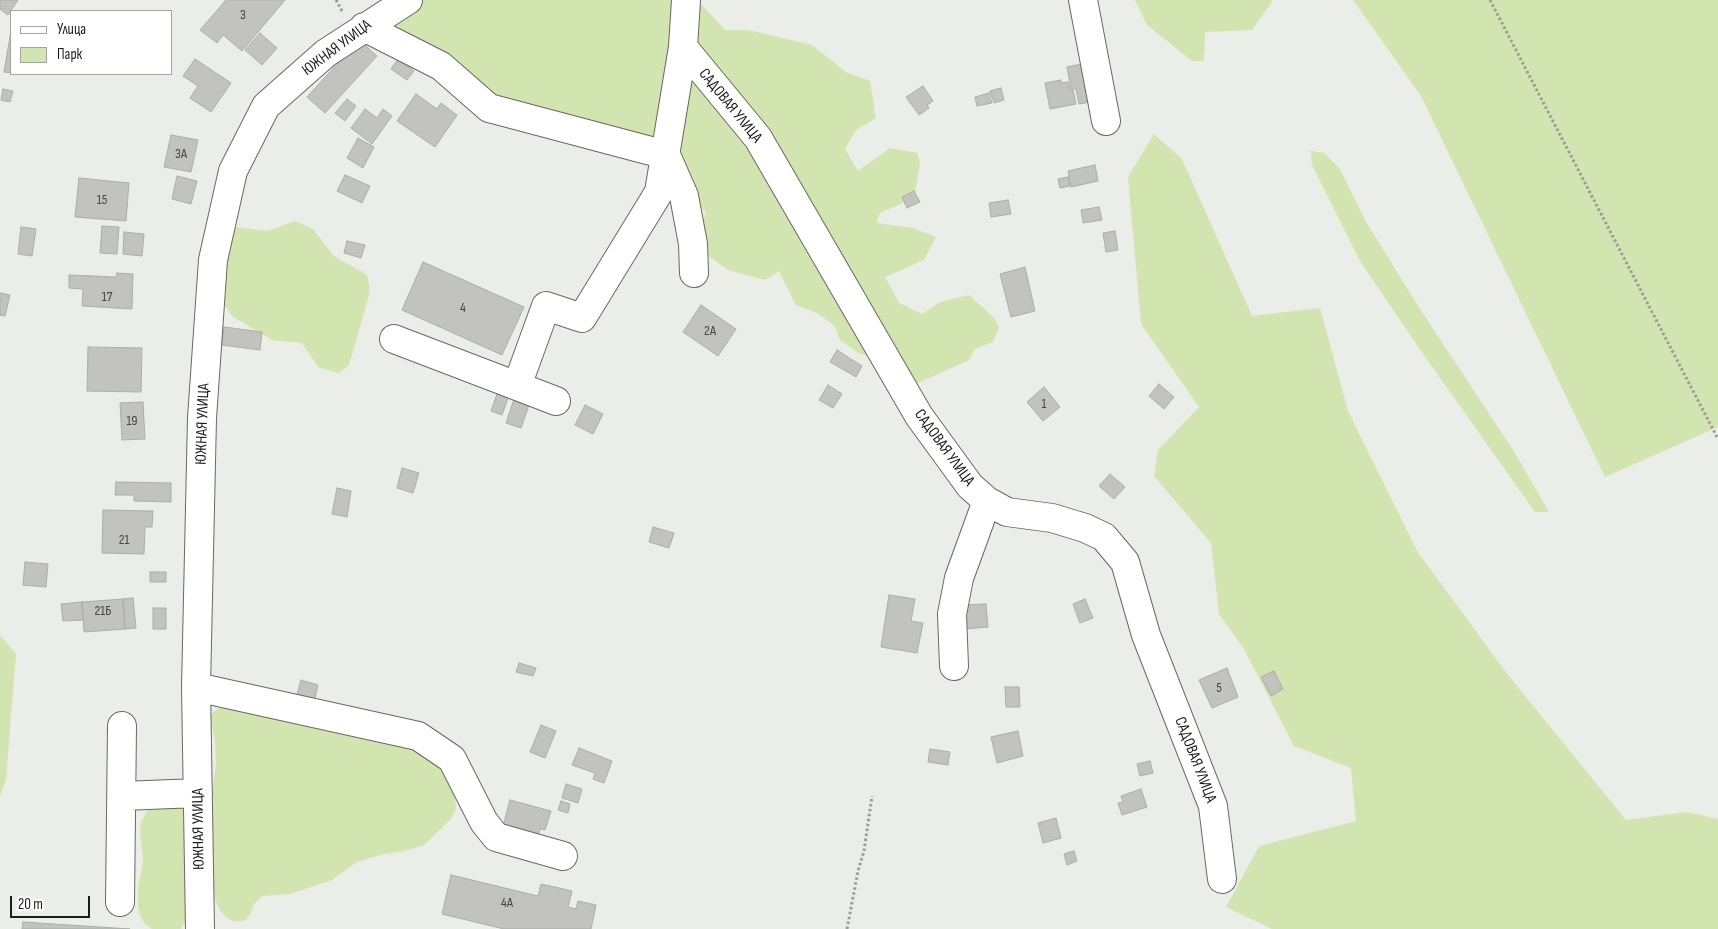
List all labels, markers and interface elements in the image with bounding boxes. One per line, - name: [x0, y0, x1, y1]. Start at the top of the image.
- house number: 3: [240, 7, 246, 23]
- legend: [10, 10, 172, 75]
- street label: ЮЖНАЯ УЛИЦА: [299, 16, 375, 80]
- text: Улица: [57, 20, 86, 39]
- text: Парк: [57, 45, 82, 64]
- street label: САДОВАЯ УЛИЦА: [694, 65, 766, 147]
- house number: 3А: [175, 146, 187, 162]
- house number: 15: [97, 192, 107, 208]
- house number: 17: [102, 289, 112, 305]
- house number: 4: [460, 300, 466, 316]
- house number: 2А: [704, 323, 716, 339]
- street label: ЮЖНАЯ УЛИЦА: [192, 383, 214, 465]
- house number: 1: [1042, 396, 1046, 412]
- street label: САДОВАЯ УЛИЦА: [910, 406, 978, 490]
- house number: 19: [126, 413, 138, 429]
- house number: 21: [119, 532, 129, 548]
- house number: 21Б: [95, 603, 111, 619]
- house number: 5: [1216, 680, 1222, 696]
- street label: САДОВАЯ УЛИЦА: [1170, 714, 1220, 806]
- street label: ЮЖНАЯ УЛИЦА: [189, 788, 209, 870]
- scale bar: [12, 886, 92, 918]
- text: 20 m: [18, 895, 43, 914]
- house number: 4А: [501, 895, 513, 911]

